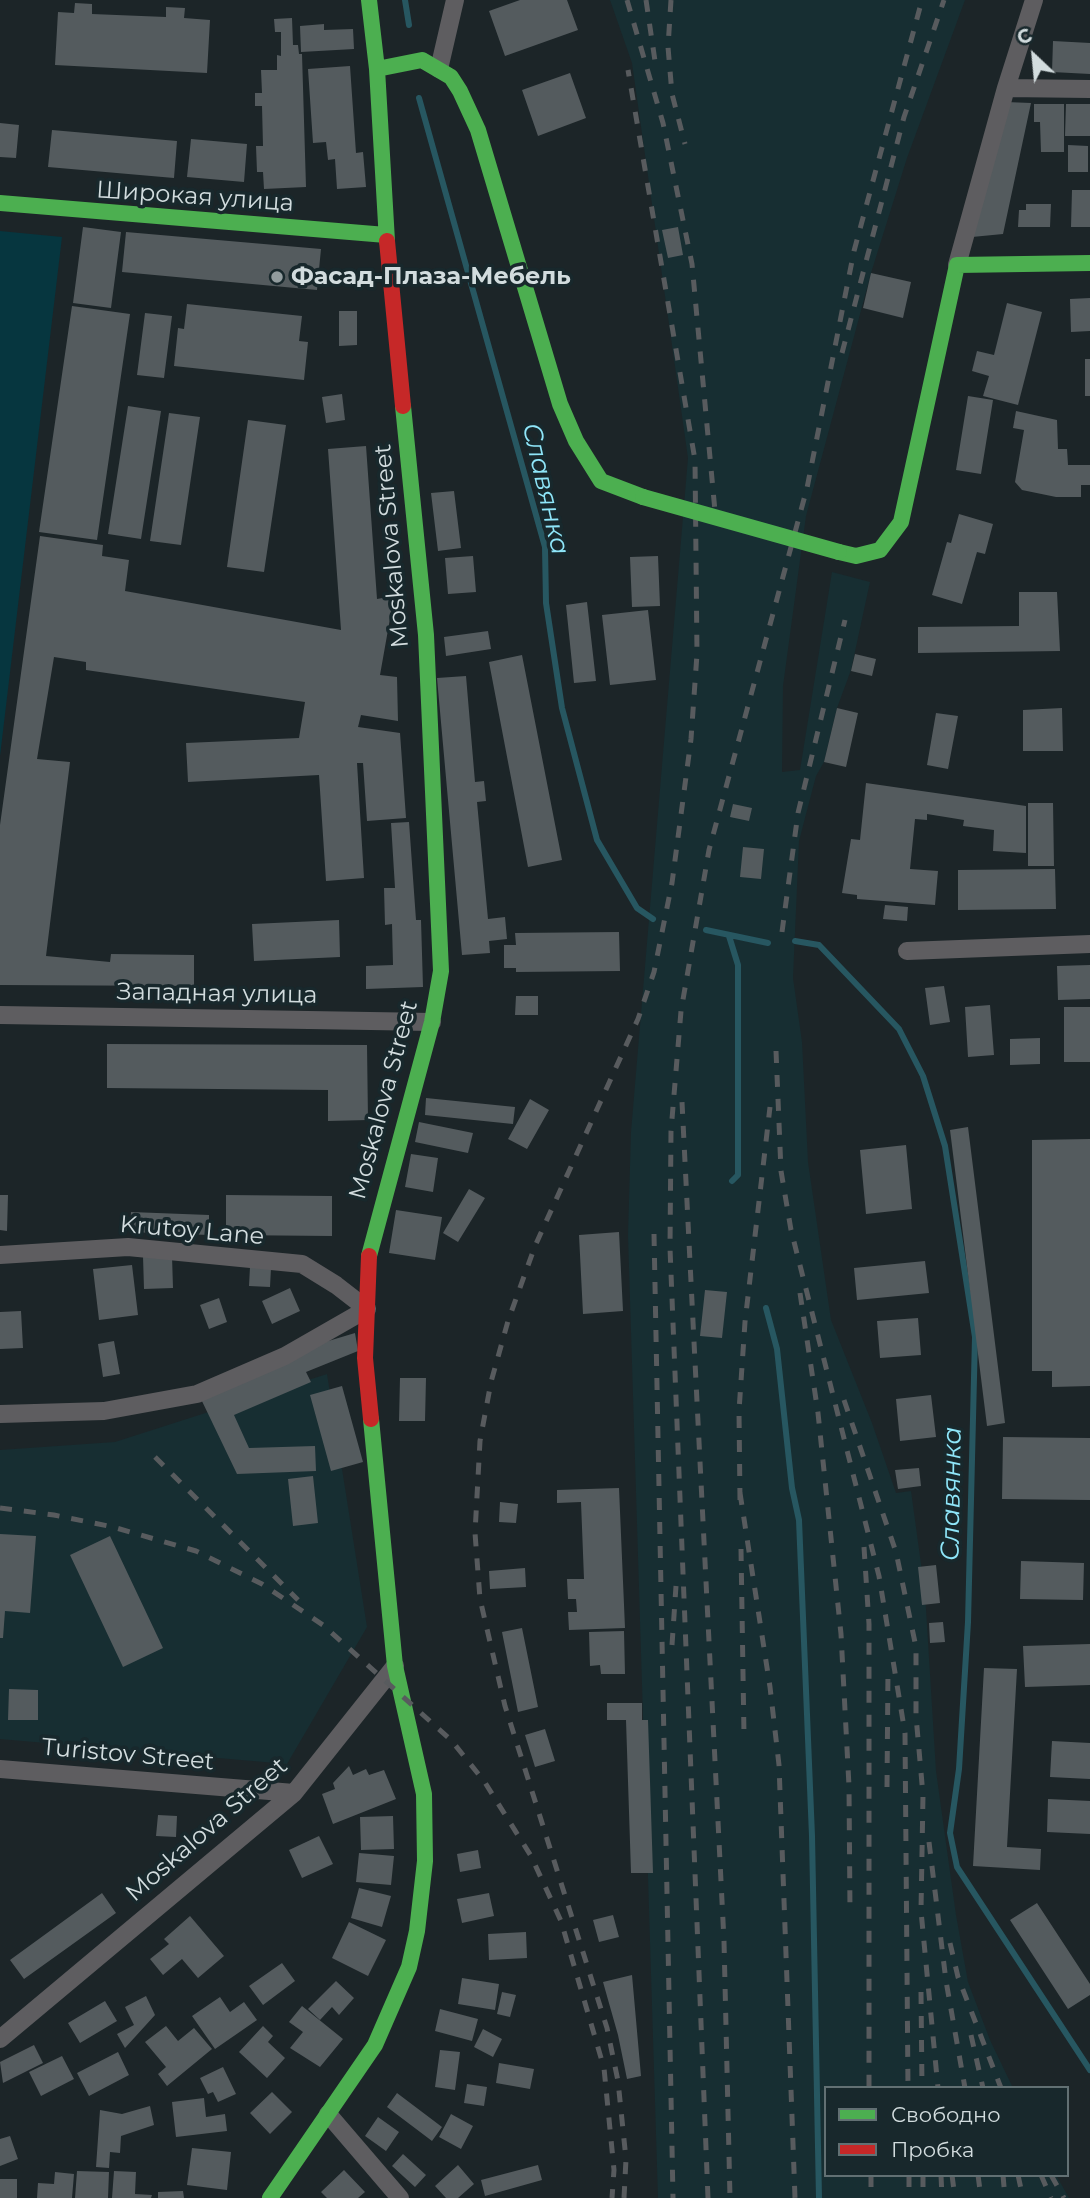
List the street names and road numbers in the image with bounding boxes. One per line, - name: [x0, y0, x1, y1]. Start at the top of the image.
- street label: Широкая улица: [95, 176, 295, 218]
- street label: Moskalova Street: [369, 443, 415, 649]
- street label: Западная улица: [116, 978, 318, 1010]
- street label: Moskalova Street: [344, 997, 424, 1203]
- street label: Krutoy Lane: [119, 1210, 265, 1252]
- street label: Turistov Street: [41, 1733, 215, 1777]
- street label: Moskalova Street: [120, 1752, 294, 1908]

